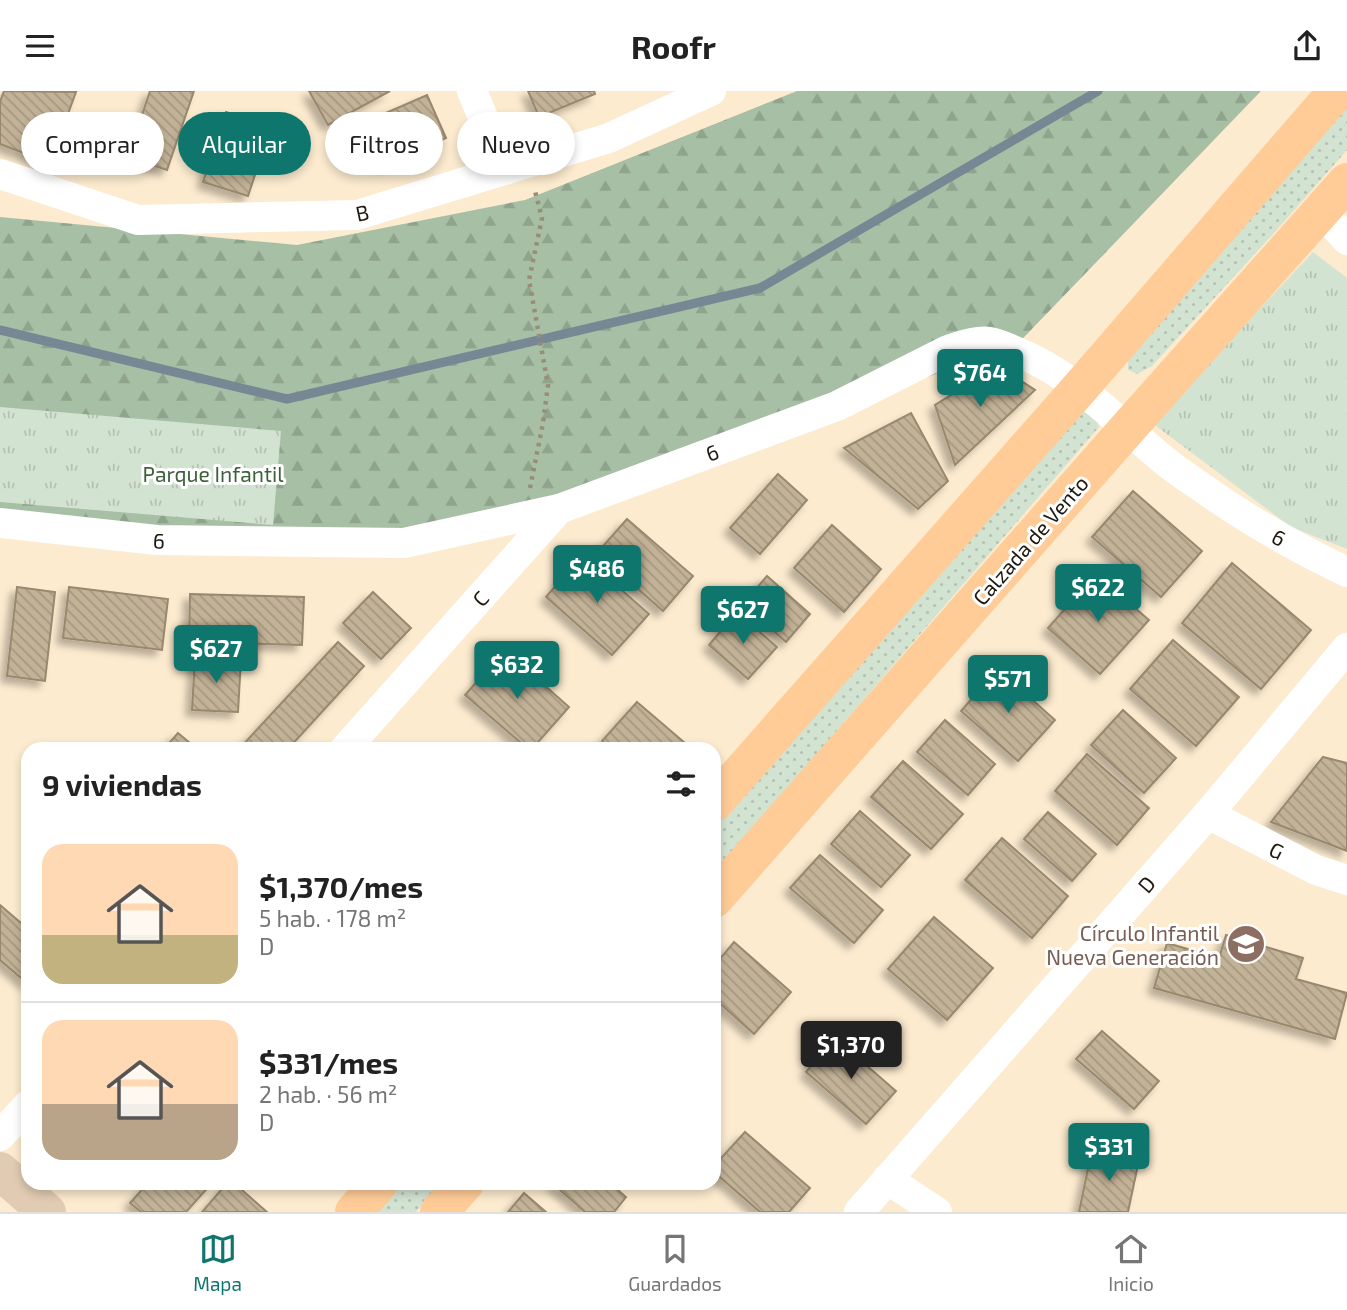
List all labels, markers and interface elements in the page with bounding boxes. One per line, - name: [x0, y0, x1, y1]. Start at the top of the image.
- icon: menu: [21, 27, 59, 65]
- text: Roofr: [631, 27, 716, 65]
- icon: share: [1288, 27, 1326, 65]
- chip: Comprar: [21, 112, 164, 175]
- chip: Alquilar: [178, 112, 311, 175]
- chip: Filtros: [325, 112, 443, 175]
- chip: Nuevo: [457, 112, 575, 175]
- street label: B: [353, 198, 371, 226]
- pin: $764: [939, 349, 1021, 409]
- text: $764: [953, 358, 1007, 386]
- street label: 6: [702, 438, 722, 466]
- park label: Parque Infantil: [143, 461, 284, 486]
- street label: Calzada de Vento: [967, 470, 1093, 610]
- street label: 6: [1268, 523, 1290, 551]
- street label: 6: [152, 527, 166, 553]
- pin: $486: [556, 545, 638, 605]
- text: $486: [569, 554, 625, 582]
- pin: $622: [1057, 565, 1139, 624]
- text: $622: [1071, 573, 1125, 601]
- street label: C: [467, 585, 493, 611]
- pin: $627: [702, 587, 784, 646]
- text: $627: [717, 595, 769, 623]
- pin: $627: [175, 625, 257, 685]
- text: $627: [190, 634, 242, 662]
- pin: $632: [476, 641, 558, 701]
- text: $632: [490, 650, 544, 678]
- pin: $571: [967, 655, 1049, 715]
- text: $571: [984, 664, 1032, 692]
- icon: filters: [662, 765, 700, 803]
- text: 9 viviendas: [42, 766, 202, 802]
- street label: G: [1265, 836, 1289, 864]
- text: $1,370/mes: [259, 868, 423, 904]
- street label: D: [1132, 871, 1160, 897]
- icon: home: [98, 872, 182, 956]
- text: 5 hab. · 178 m²: [259, 904, 406, 932]
- place label: Círculo Infantil Nueva Generación: [1046, 920, 1220, 969]
- school or university icon: Círculo Infantil Nueva Generación: [1225, 923, 1267, 965]
- text: D: [259, 932, 274, 960]
- pin: $1,370: [794, 1021, 908, 1081]
- text: $1,370: [817, 1030, 885, 1058]
- text: $331/mes: [259, 1044, 398, 1080]
- icon: home: [98, 1048, 182, 1132]
- text: 2 hab. · 56 m²: [259, 1080, 397, 1108]
- text: D: [259, 1108, 274, 1136]
- pin: $331: [1068, 1123, 1150, 1183]
- text: $331: [1084, 1132, 1134, 1160]
- tab: Mapa: [193, 1230, 242, 1295]
- tab: Guardados: [628, 1230, 722, 1295]
- tab: Inicio: [1108, 1230, 1154, 1295]

